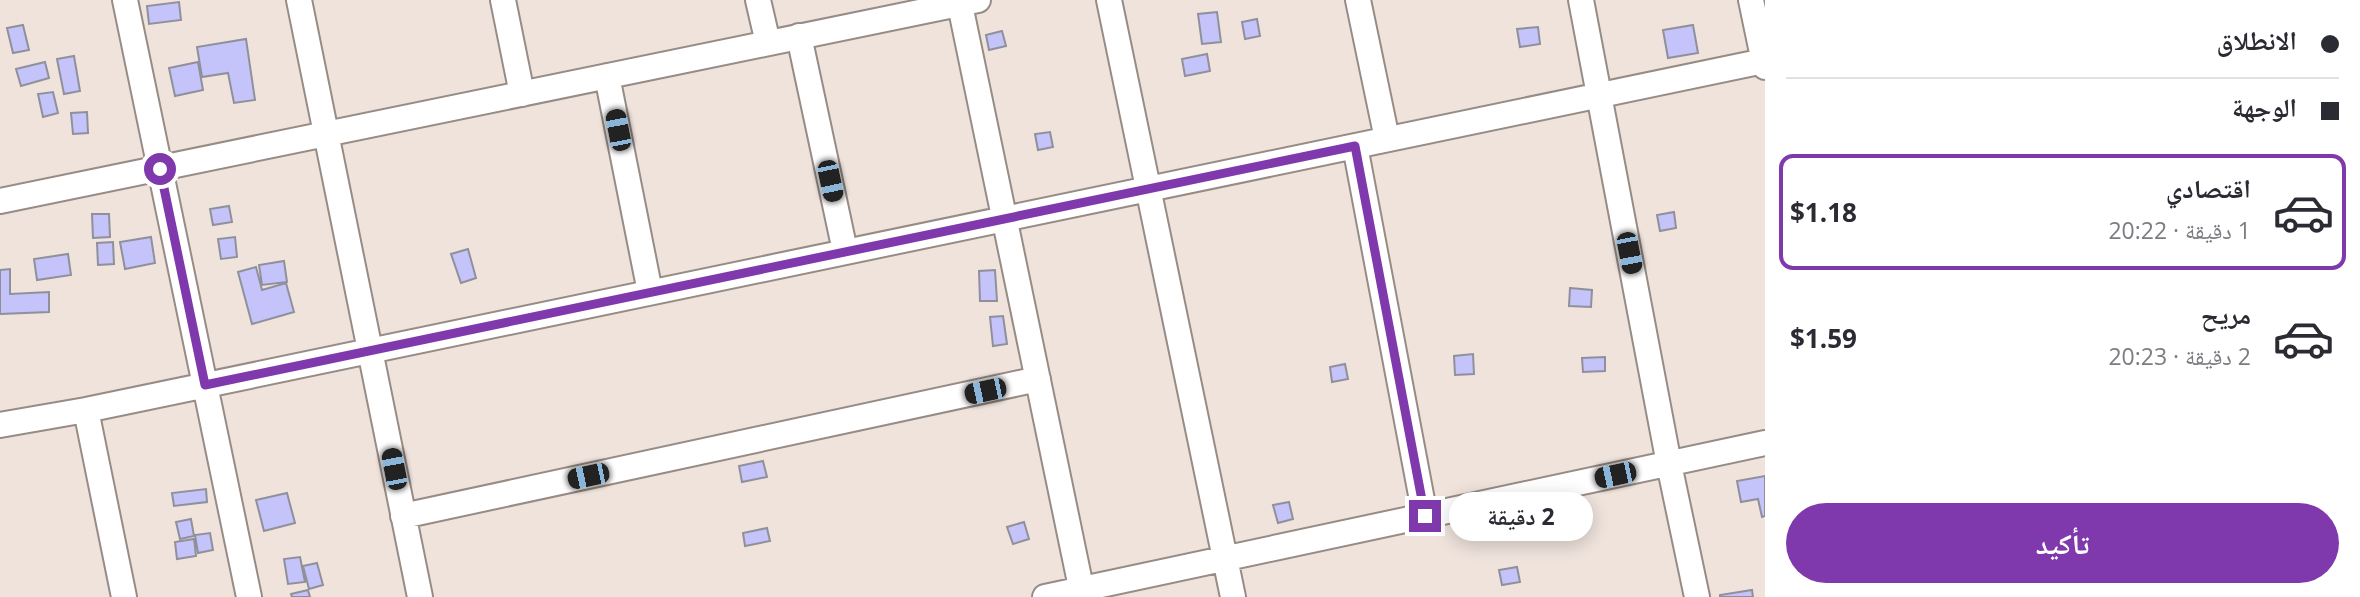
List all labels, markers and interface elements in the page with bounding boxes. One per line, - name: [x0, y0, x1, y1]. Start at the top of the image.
- text: الانطلاق: [2217, 22, 2297, 58]
- text: الوجهة: [2232, 89, 2297, 125]
- car: [604, 107, 633, 153]
- route start: [144, 153, 176, 185]
- car: [816, 158, 845, 204]
- text: اقتصادي: [2166, 170, 2251, 206]
- icon: car: [2272, 181, 2335, 244]
- text: $1.18: [1790, 194, 1857, 230]
- text: 1 دقيقة · 20:22: [2108, 214, 2251, 246]
- car: [1615, 230, 1644, 276]
- text: مريح: [2201, 296, 2251, 332]
- icon: car: [2272, 307, 2335, 370]
- text: $1.59: [1790, 320, 1857, 356]
- text: 2 دقيقة · 20:23: [2108, 340, 2251, 372]
- car: [963, 376, 1008, 406]
- car: [380, 446, 409, 492]
- car: [1593, 460, 1638, 490]
- car: [566, 461, 611, 491]
- callout: 2 دقيقة: [1450, 491, 1593, 540]
- route end: [1409, 500, 1441, 532]
- text: 2 دقيقة: [1487, 500, 1555, 532]
- button: تأكيد: [1786, 503, 2339, 583]

